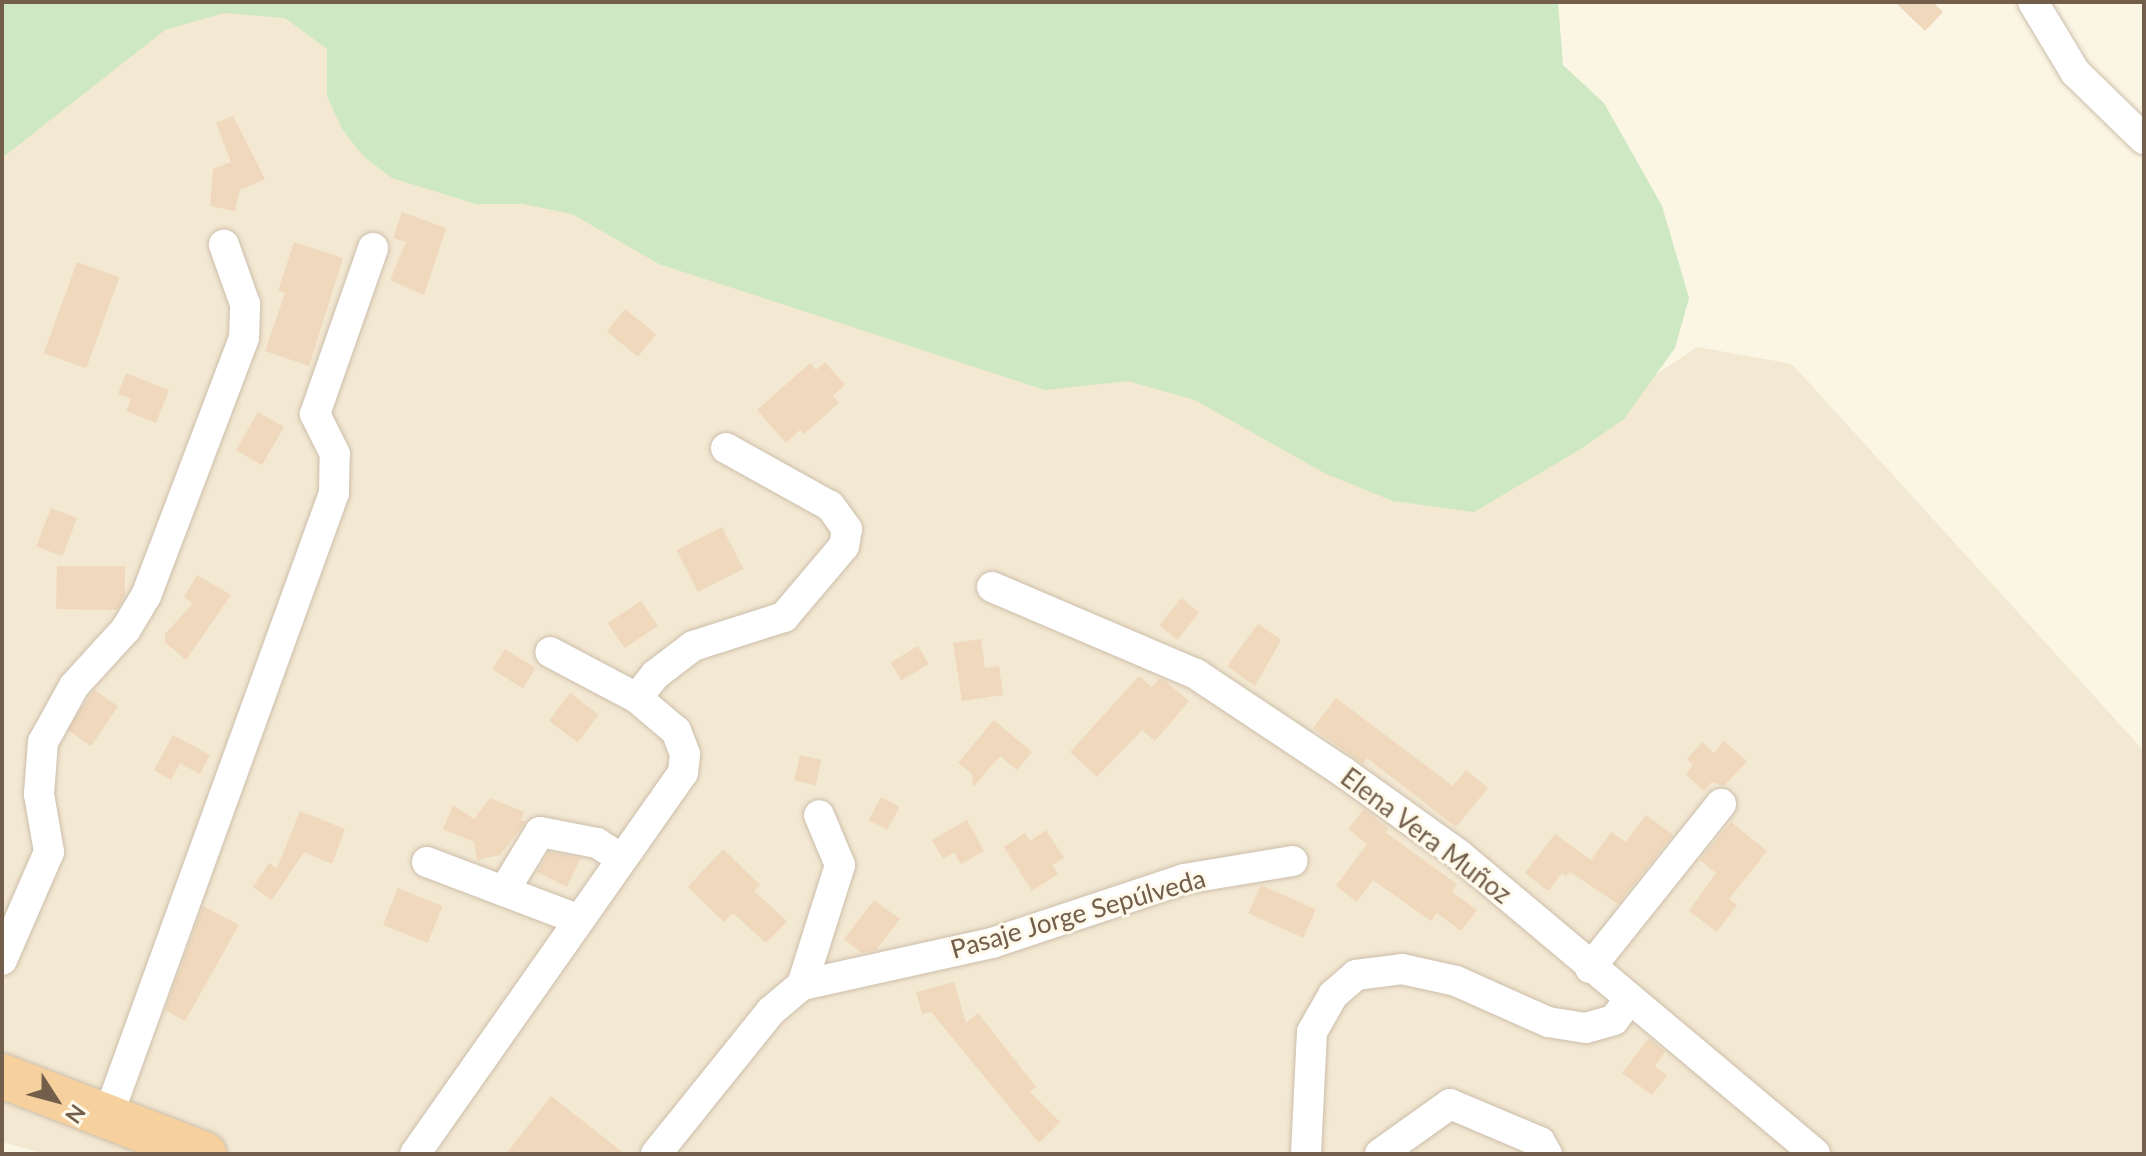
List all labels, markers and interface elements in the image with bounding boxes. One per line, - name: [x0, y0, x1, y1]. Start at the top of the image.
- street label: Elena Vera Muñoz: [1334, 761, 1518, 911]
- street label: Pasaje Jorge Sepúlveda: [947, 863, 1209, 965]
- north arrow: [16, 1060, 96, 1140]
- text: N: [60, 1100, 92, 1129]

